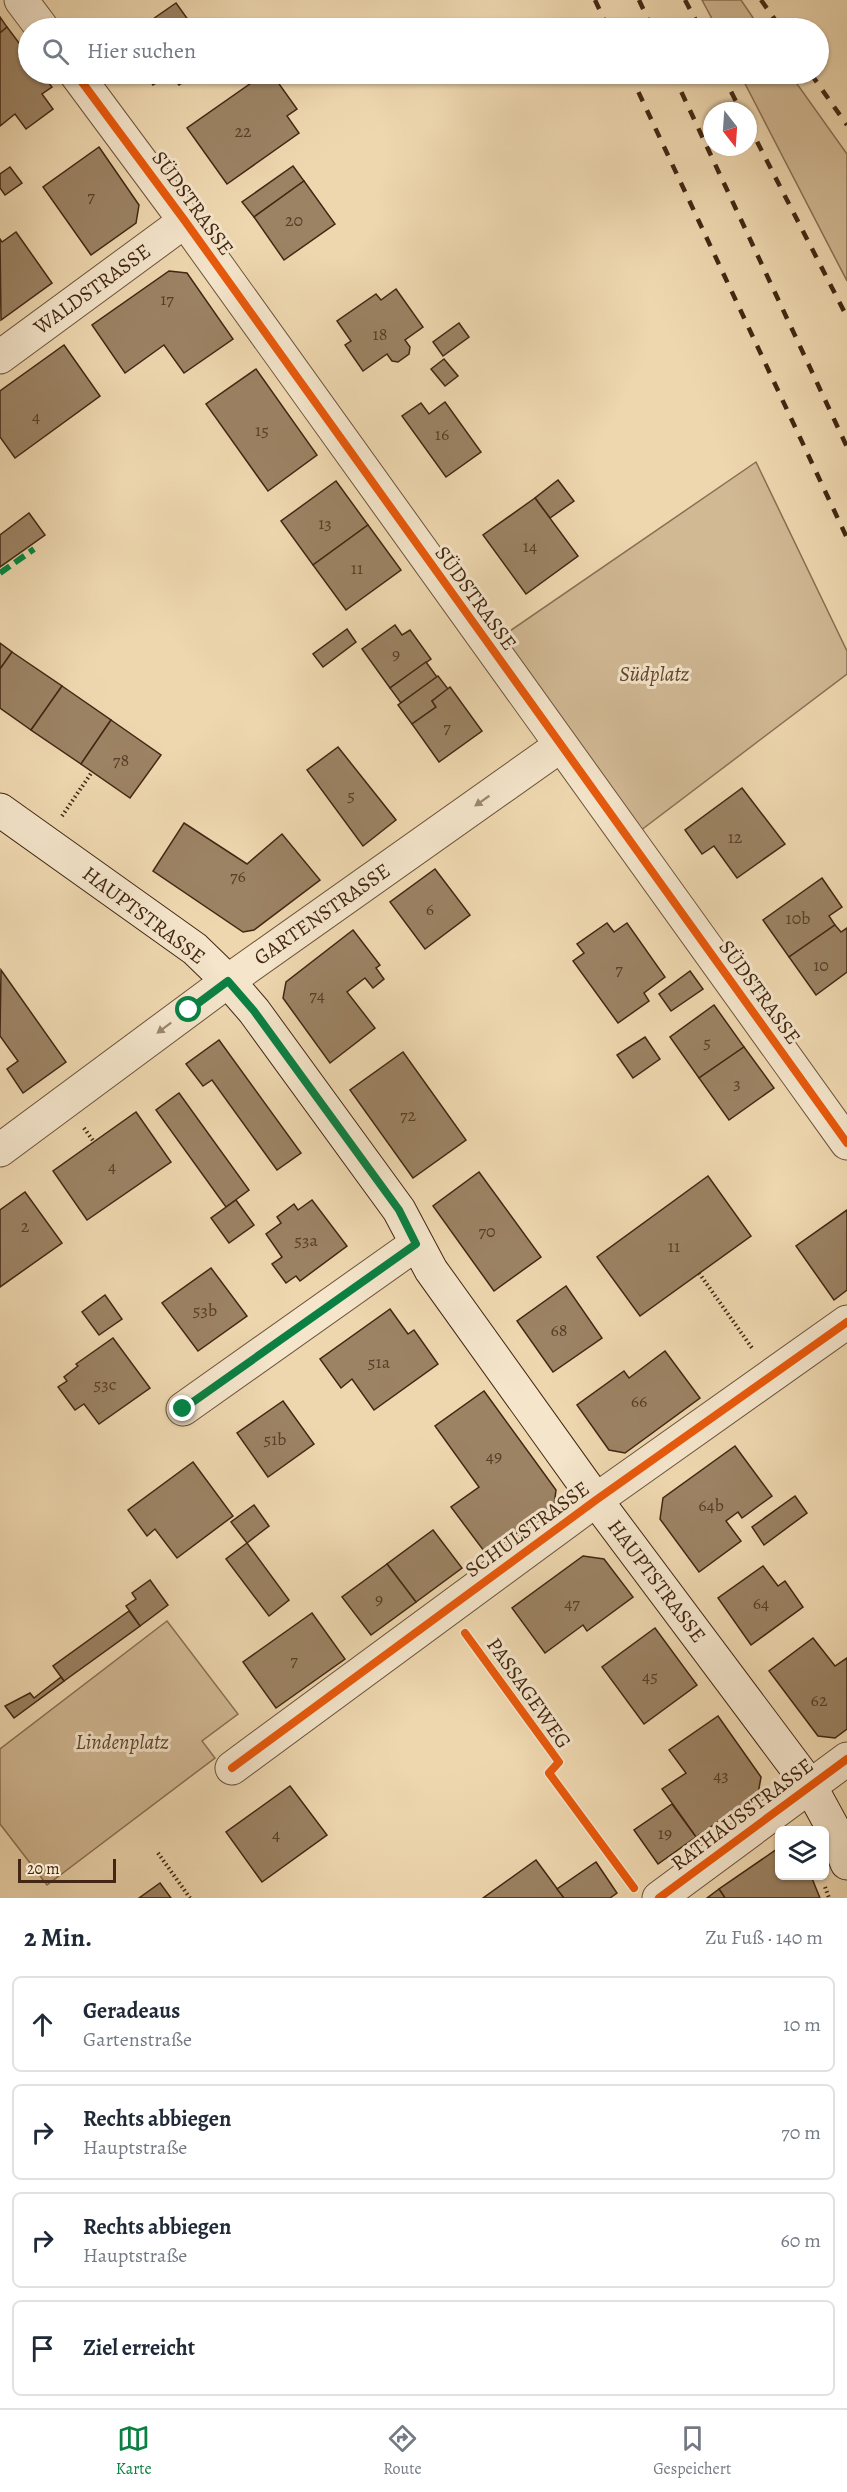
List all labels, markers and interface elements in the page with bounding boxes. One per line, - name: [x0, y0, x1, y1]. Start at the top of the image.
- search box: [18, 18, 829, 84]
- icon: search: [39, 35, 72, 68]
- text: Hier suchen: [87, 36, 196, 66]
- north arrow: [703, 102, 757, 156]
- house number: 22: [234, 119, 252, 143]
- street label: SÜDSTRASSE: [146, 145, 240, 261]
- house number: 7: [87, 184, 95, 208]
- house number: 20: [285, 208, 303, 232]
- street label: WALDSTRASSE: [27, 237, 156, 342]
- house number: 17: [160, 287, 174, 311]
- house number: 18: [373, 322, 387, 346]
- house number: 4: [32, 404, 40, 428]
- house number: 15: [255, 418, 269, 442]
- house number: 16: [435, 422, 449, 446]
- house number: 13: [318, 511, 332, 535]
- house number: 14: [523, 534, 537, 558]
- street label: SÜDSTRASSE: [429, 540, 523, 656]
- house number: 11: [351, 556, 363, 580]
- house number: 9: [392, 642, 400, 666]
- park label: Südplatz: [619, 660, 689, 688]
- house number: 7: [443, 715, 451, 739]
- house number: 78: [113, 748, 129, 772]
- house number: 5: [347, 783, 355, 807]
- one-way arrow: [475, 795, 491, 807]
- house number: 12: [728, 825, 743, 849]
- street label: GARTENSTRASSE: [248, 857, 396, 971]
- street label: HAUPTSTRASSE: [77, 859, 211, 971]
- house number: 76: [230, 864, 246, 888]
- house number: 6: [426, 897, 434, 921]
- house number: 10b: [786, 906, 810, 930]
- street label: SÜDSTRASSE: [713, 934, 807, 1050]
- house number: 10: [813, 953, 829, 977]
- house number: 7: [615, 957, 623, 981]
- house number: 74: [309, 983, 325, 1007]
- route start: [175, 996, 201, 1022]
- one-way arrow: [156, 1022, 172, 1034]
- house number: 5: [703, 1030, 711, 1054]
- house number: 3: [733, 1071, 741, 1095]
- house number: 72: [400, 1103, 416, 1127]
- house number: 4: [108, 1154, 116, 1178]
- house number: 2: [21, 1214, 30, 1238]
- house number: 70: [478, 1219, 496, 1243]
- house number: 53a: [294, 1228, 318, 1252]
- house number: 11: [668, 1234, 680, 1258]
- house number: 53b: [193, 1298, 217, 1322]
- house number: 68: [550, 1318, 568, 1342]
- house number: 51a: [368, 1350, 391, 1374]
- house number: 53c: [94, 1372, 116, 1396]
- house number: 66: [631, 1389, 647, 1413]
- route end: [169, 1395, 195, 1421]
- house number: 51b: [263, 1427, 287, 1451]
- house number: 49: [486, 1444, 502, 1468]
- street label: SCHULSTRASSE: [459, 1474, 595, 1584]
- house number: 64b: [698, 1493, 724, 1517]
- street label: HAUPTSTRASSE: [601, 1514, 713, 1648]
- house number: 9: [375, 1587, 383, 1611]
- house number: 47: [564, 1591, 580, 1615]
- house number: 64: [753, 1591, 769, 1615]
- street label: PASSAGEWEG: [480, 1632, 578, 1754]
- house number: 7: [290, 1648, 298, 1672]
- house number: 45: [642, 1664, 658, 1688]
- house number: 62: [811, 1688, 828, 1712]
- park label: Lindenplatz: [76, 1728, 169, 1756]
- street label: RATHAUSSTRASSE: [665, 1751, 819, 1877]
- house number: 43: [713, 1763, 729, 1787]
- house number: 19: [658, 1821, 672, 1845]
- house number: 4: [272, 1822, 280, 1846]
- map controls: [775, 1826, 829, 1880]
- button: layers: [775, 1826, 829, 1880]
- scale bar: [18, 1856, 116, 1884]
- text: 20 m: [27, 1858, 60, 1880]
- text: 2 Min.: [24, 1920, 92, 1955]
- text: Zu Fuß · 140 m: [705, 1924, 823, 1951]
- text: Geradeaus: [83, 1996, 180, 2026]
- icon: ahead: [26, 2008, 59, 2041]
- text: 10 m: [783, 2011, 821, 2038]
- text: Gartenstraße: [83, 2026, 192, 2053]
- text: Rechts abbiegen: [83, 2104, 231, 2134]
- icon: right: [26, 2116, 59, 2149]
- text: 70 m: [781, 2119, 821, 2146]
- text: Hauptstraße: [83, 2134, 187, 2161]
- text: Rechts abbiegen: [83, 2212, 231, 2242]
- icon: right: [26, 2224, 59, 2257]
- text: 60 m: [781, 2227, 821, 2254]
- text: Hauptstraße: [83, 2242, 187, 2269]
- icon: arrive: [26, 2332, 59, 2365]
- text: Ziel erreicht: [83, 2333, 195, 2363]
- tab: Karte: [116, 2422, 152, 2480]
- tab: Route: [383, 2422, 422, 2480]
- tab: Gespeichert: [653, 2422, 731, 2480]

